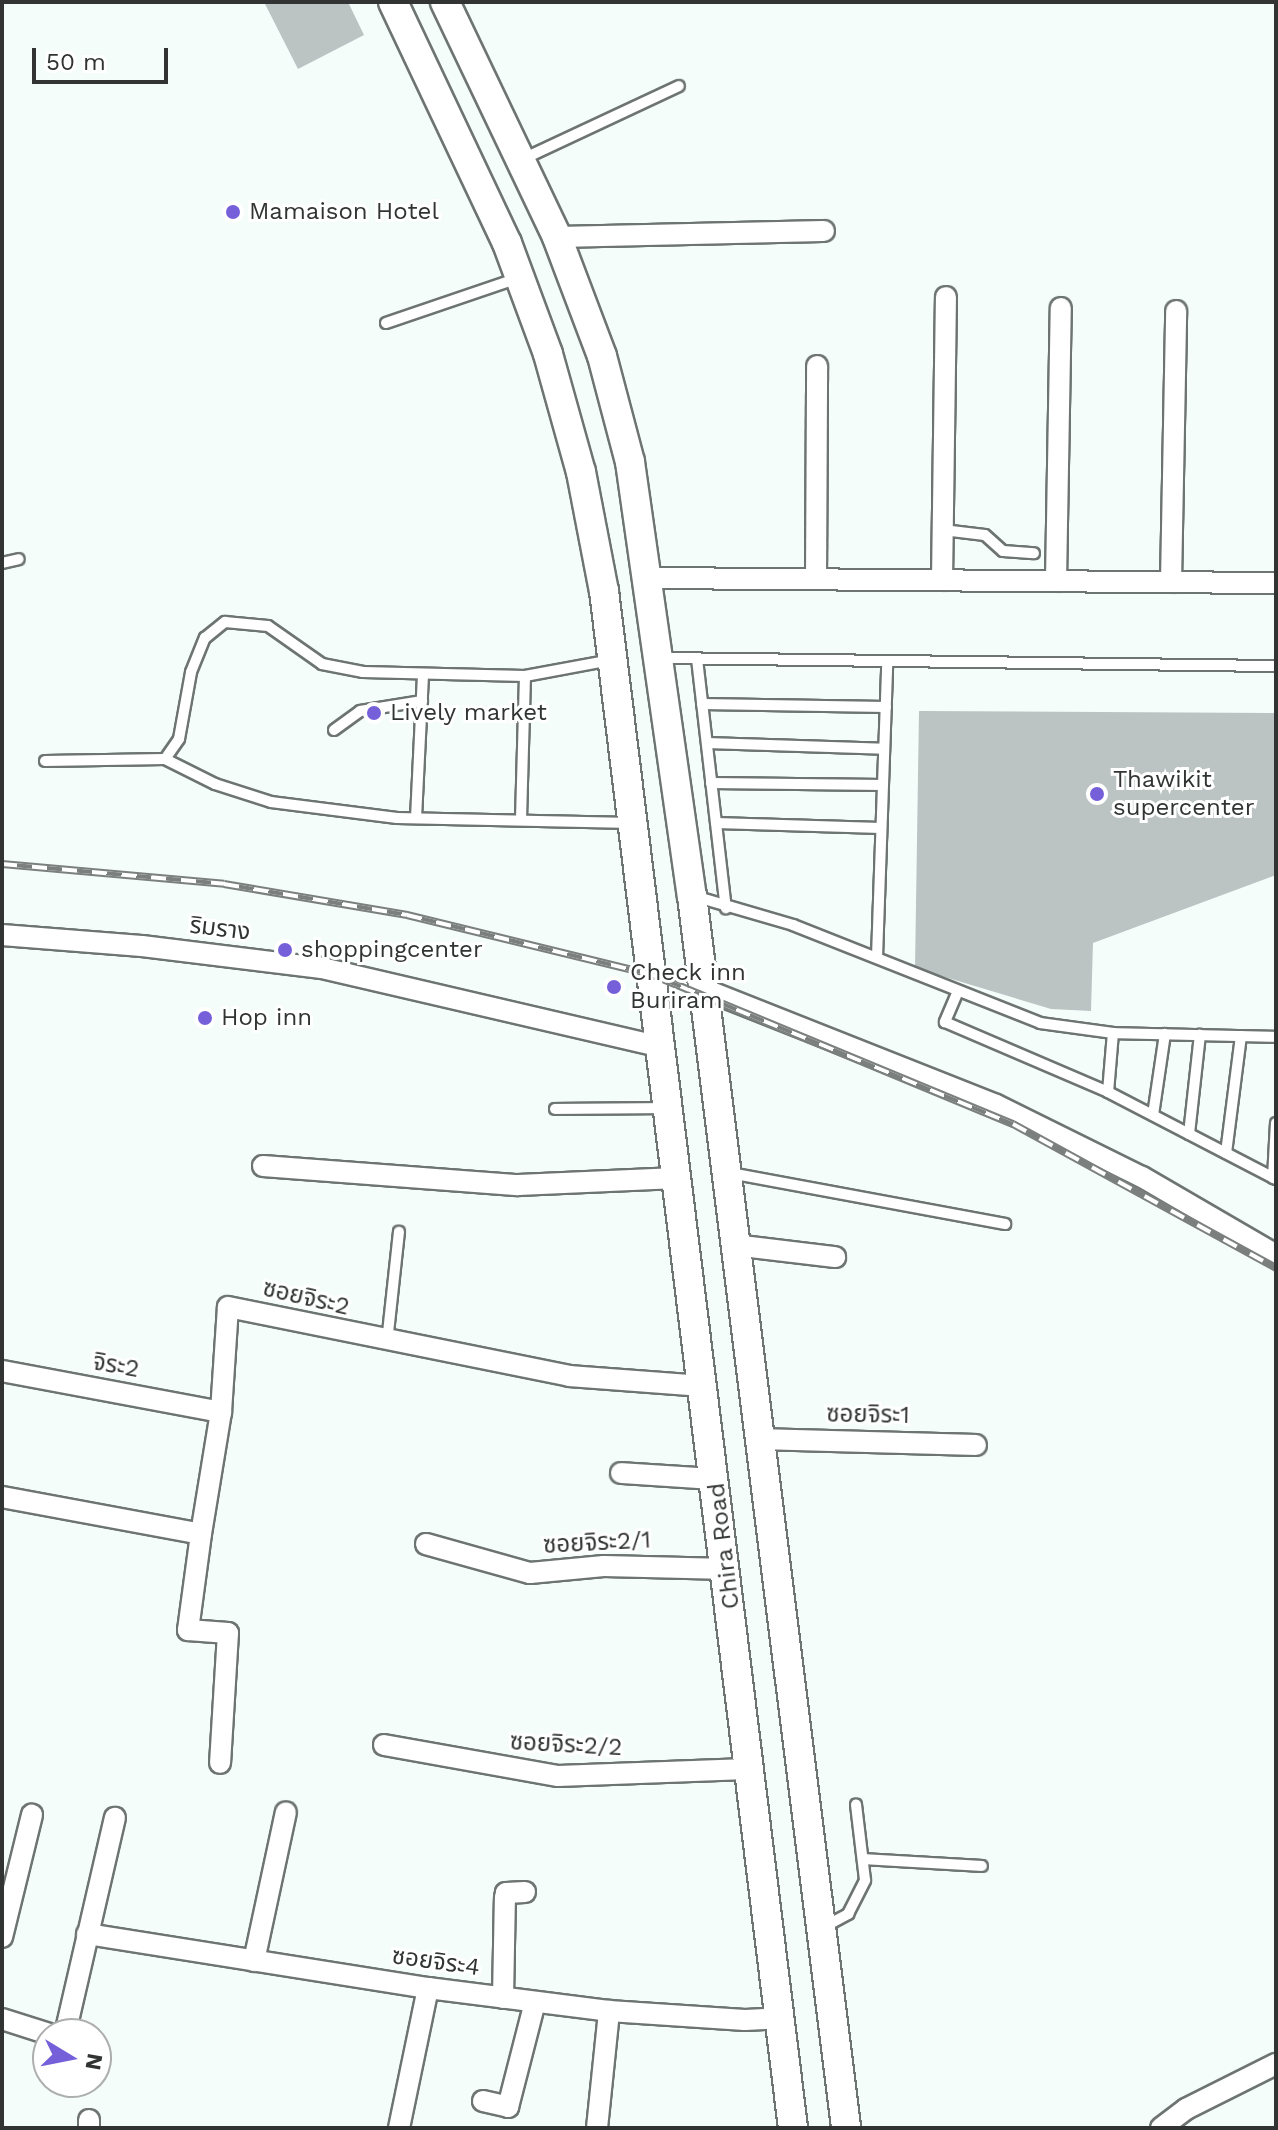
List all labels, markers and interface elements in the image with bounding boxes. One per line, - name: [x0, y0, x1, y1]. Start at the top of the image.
- scale bar: [36, 32, 172, 82]
- text: 50 m: [46, 48, 106, 76]
- place label: Mamaison Hotel: [249, 198, 439, 226]
- marker: Mamaison Hotel: [224, 203, 242, 221]
- place label: Lively market: [390, 699, 547, 727]
- marker: Lively market: [365, 704, 383, 722]
- place label: Thawikit supercenter: [1113, 766, 1254, 822]
- marker: Thawikit supercenter: [1088, 785, 1106, 803]
- street label: ริมราง: [188, 911, 252, 947]
- place label: shoppingcenter: [301, 936, 483, 964]
- marker: shoppingcenter: [276, 941, 294, 959]
- place label: Check inn Buriram: [630, 959, 746, 1015]
- marker: Check inn Buriram: [605, 978, 623, 996]
- place label: Hop inn: [221, 1004, 312, 1032]
- marker: Hop inn: [196, 1009, 214, 1027]
- street label: ซอยจิระ2: [260, 1274, 352, 1322]
- street label: จิระ2: [91, 1348, 141, 1384]
- street label: ซอยจิระ1: [826, 1400, 910, 1430]
- street label: Chira Road: [702, 1481, 746, 1611]
- street label: ซอยจิระ2/1: [542, 1526, 652, 1560]
- street label: ซอยจิระ2/2: [509, 1728, 623, 1762]
- street label: ซอยจิระ4: [390, 1942, 482, 1982]
- north arrow: [32, 2018, 112, 2098]
- text: N: [80, 2052, 108, 2072]

